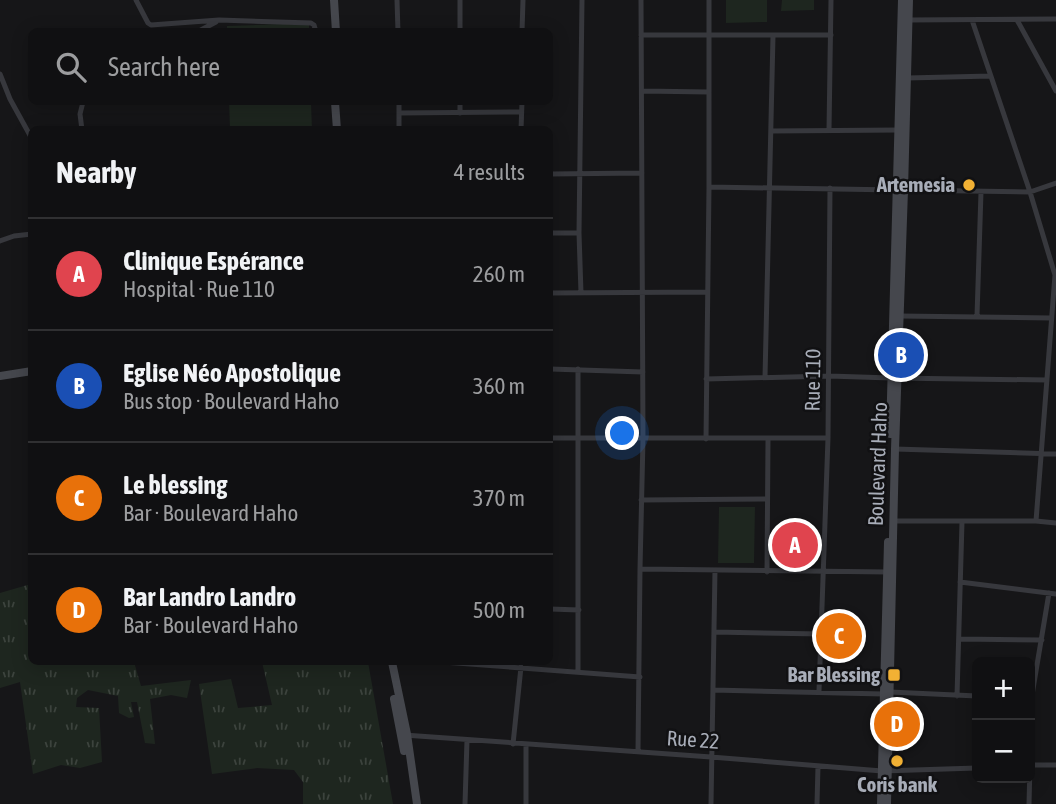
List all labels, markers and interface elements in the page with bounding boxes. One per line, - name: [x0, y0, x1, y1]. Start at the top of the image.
- search box: [28, 28, 553, 105]
- icon: search: [52, 48, 90, 86]
- text: Search here: [108, 52, 220, 82]
- text: Nearby: [56, 155, 136, 189]
- text: 4 results: [454, 159, 525, 185]
- place label: Artemesia: [876, 172, 955, 196]
- marker: Artemesia: [961, 177, 977, 193]
- text: Clinique Espérance: [123, 246, 304, 276]
- text: A: [73, 261, 85, 287]
- text: 260 m: [473, 261, 525, 287]
- text: Hospital · Rue 110: [123, 276, 275, 302]
- pin: B: [878, 329, 924, 381]
- street label: Rue 110: [799, 348, 825, 412]
- text: Eglise Néo Apostolique: [123, 358, 341, 388]
- text: B: [74, 373, 84, 399]
- text: 360 m: [473, 373, 525, 399]
- text: Bus stop · Boulevard Haho: [123, 388, 339, 414]
- street label: Boulevard Haho: [863, 402, 891, 526]
- your location: [605, 416, 639, 450]
- text: Le blessing: [123, 470, 227, 500]
- text: C: [74, 485, 84, 511]
- text: 370 m: [473, 485, 525, 511]
- text: Bar · Boulevard Haho: [123, 500, 298, 526]
- pin: A: [772, 519, 818, 571]
- text: Bar Landro Landro: [123, 582, 296, 612]
- text: D: [73, 597, 85, 623]
- text: 500 m: [473, 597, 525, 623]
- pin: C: [816, 610, 862, 662]
- text: Bar · Boulevard Haho: [123, 612, 298, 638]
- map controls: [972, 657, 1035, 783]
- button: +: [972, 657, 1035, 720]
- place label: Bar Blessing: [787, 662, 881, 686]
- marker: Bar Blessing: [886, 667, 902, 683]
- pin: D: [874, 698, 920, 750]
- button: −: [972, 720, 1035, 783]
- street label: Rue 22: [666, 725, 720, 753]
- marker: Coris bank: [889, 753, 905, 769]
- place label: Coris bank: [857, 772, 938, 796]

